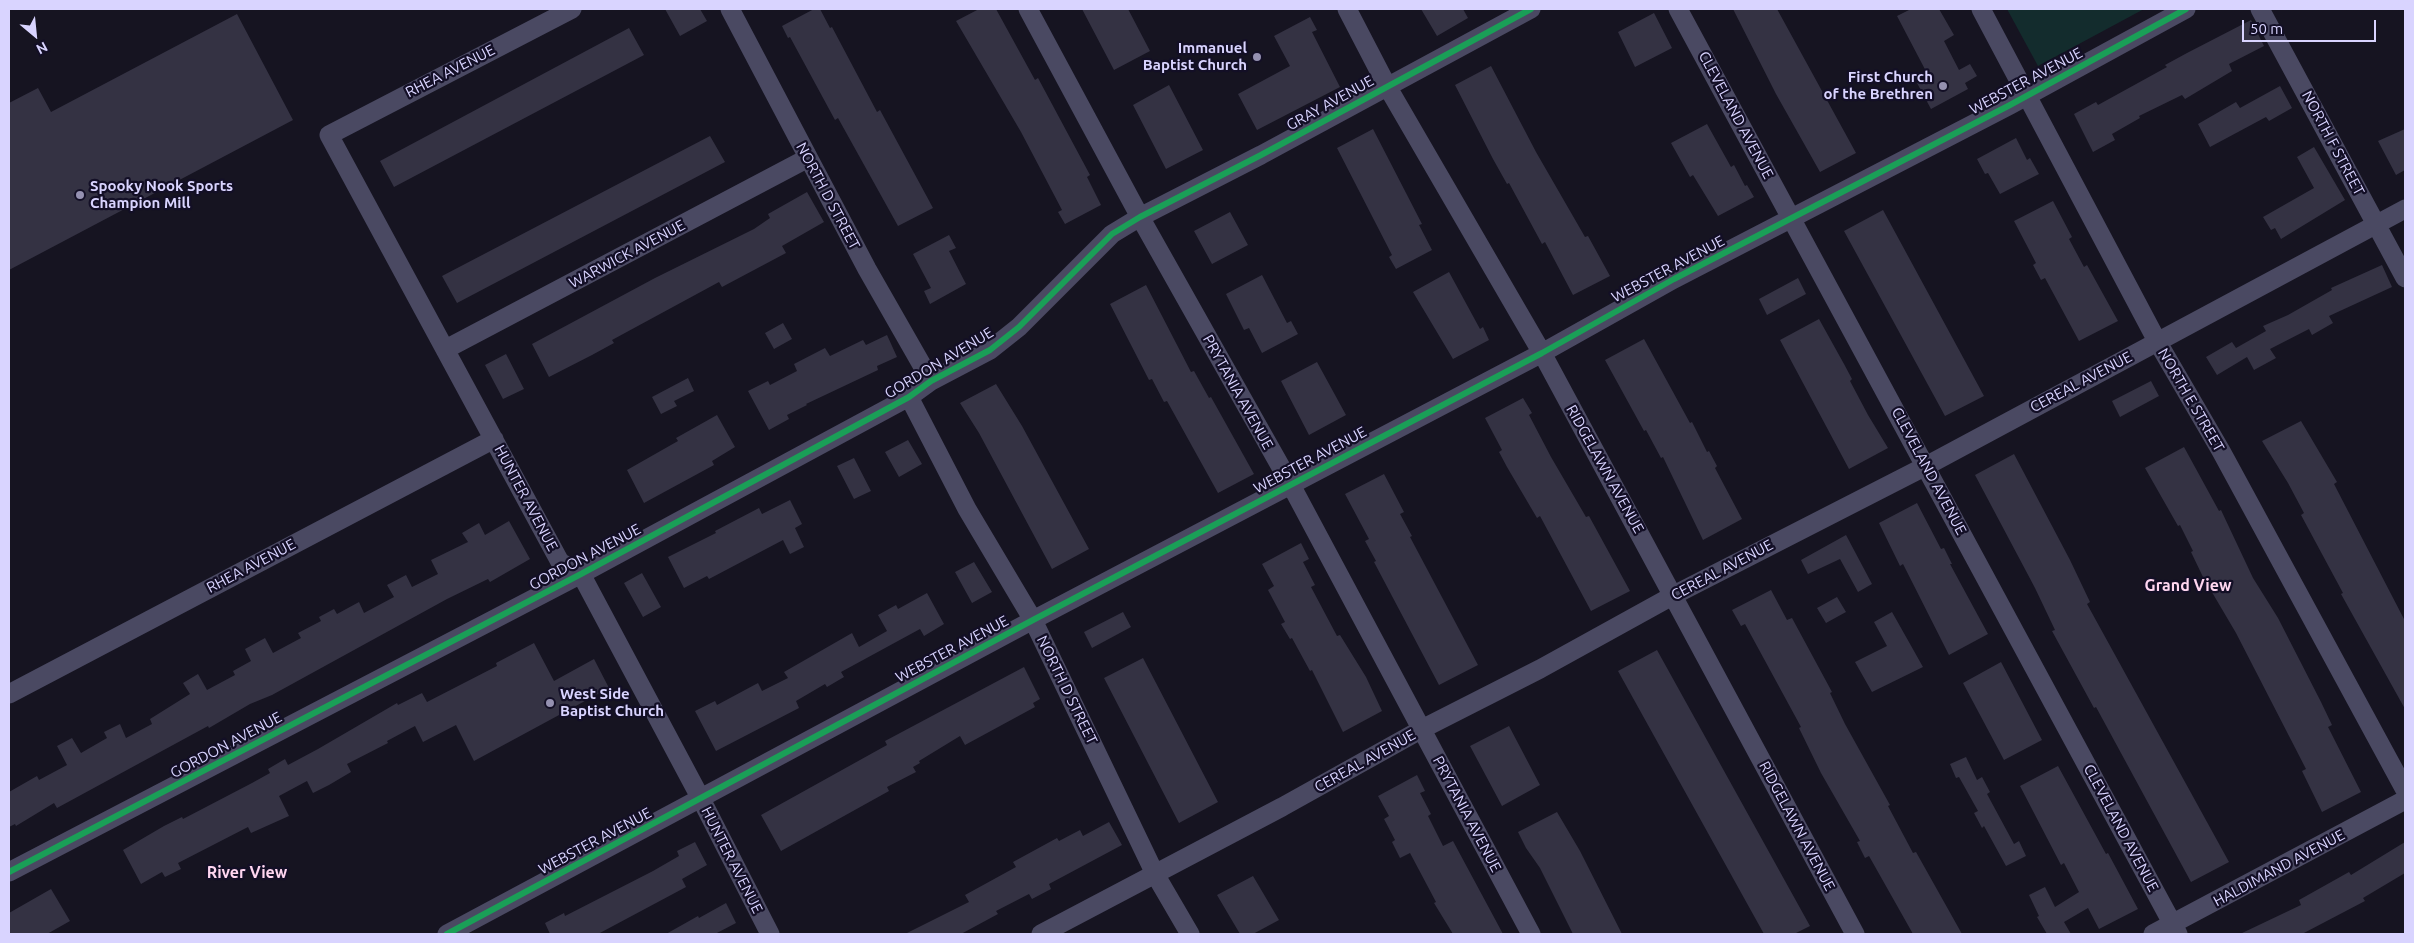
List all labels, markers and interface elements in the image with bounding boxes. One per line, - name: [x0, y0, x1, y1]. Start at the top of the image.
- north arrow: [10, 10, 60, 60]
- scale bar: [2244, 10, 2378, 42]
- text: 50 m: [2250, 20, 2283, 37]
- text: N: [34, 39, 50, 58]
- place label: Immanuel Baptist Church: [1143, 39, 1247, 74]
- street label: RHEA AVENUE: [402, 41, 498, 101]
- street label: WEBSTER AVENUE: [1966, 44, 2086, 118]
- street label: CLEVELAND AVENUE: [1695, 48, 1777, 182]
- marker: Immanuel Baptist Church: [1251, 51, 1263, 63]
- place label: First Church of the Brethren: [1823, 68, 1933, 103]
- street label: GRAY AVENUE: [1283, 72, 1377, 134]
- marker: First Church of the Brethren: [1937, 80, 1949, 92]
- street label: NORTH F STREET: [2298, 88, 2368, 198]
- street label: NORTH D STREET: [792, 139, 864, 253]
- place label: Spooky Nook Sports Champion Mill: [90, 177, 233, 212]
- marker: Spooky Nook Sports Champion Mill: [74, 189, 86, 201]
- street label: WARWICK AVENUE: [566, 216, 688, 292]
- street label: WEBSTER AVENUE: [1608, 232, 1728, 306]
- street label: GORDON AVENUE: [881, 323, 997, 403]
- street label: PRYTANIA AVENUE: [1199, 331, 1277, 453]
- street label: NORTH E STREET: [2154, 345, 2228, 455]
- street label: CEREAL AVENUE: [2027, 348, 2135, 416]
- street label: RIDGELAWN AVENUE: [1562, 402, 1648, 536]
- street label: CLEVELAND AVENUE: [1888, 404, 1970, 538]
- street label: WEBSTER AVENUE: [1250, 423, 1370, 497]
- street label: HUNTER AVENUE: [491, 442, 561, 554]
- street label: GORDON AVENUE: [526, 520, 644, 594]
- street label: RHEA AVENUE: [204, 535, 298, 597]
- street label: CEREAL AVENUE: [1668, 536, 1776, 604]
- district label: Grand View: [2145, 576, 2231, 596]
- street label: WEBSTER AVENUE: [892, 612, 1012, 686]
- street label: NORTH D STREET: [1033, 633, 1101, 747]
- place label: West Side Baptist Church: [560, 685, 664, 720]
- marker: West Side Baptist Church: [544, 697, 556, 709]
- street label: GORDON AVENUE: [167, 708, 285, 782]
- street label: CEREAL AVENUE: [1311, 726, 1419, 796]
- street label: PRYTANIA AVENUE: [1429, 753, 1505, 875]
- street label: RIDGELAWN AVENUE: [1755, 758, 1839, 894]
- street label: CLEVELAND AVENUE: [2080, 761, 2162, 895]
- street label: WEBSTER AVENUE: [535, 804, 655, 878]
- street label: HUNTER AVENUE: [697, 804, 767, 916]
- street label: HALDIMAND AVENUE: [2210, 826, 2348, 910]
- district label: River View: [207, 863, 287, 883]

